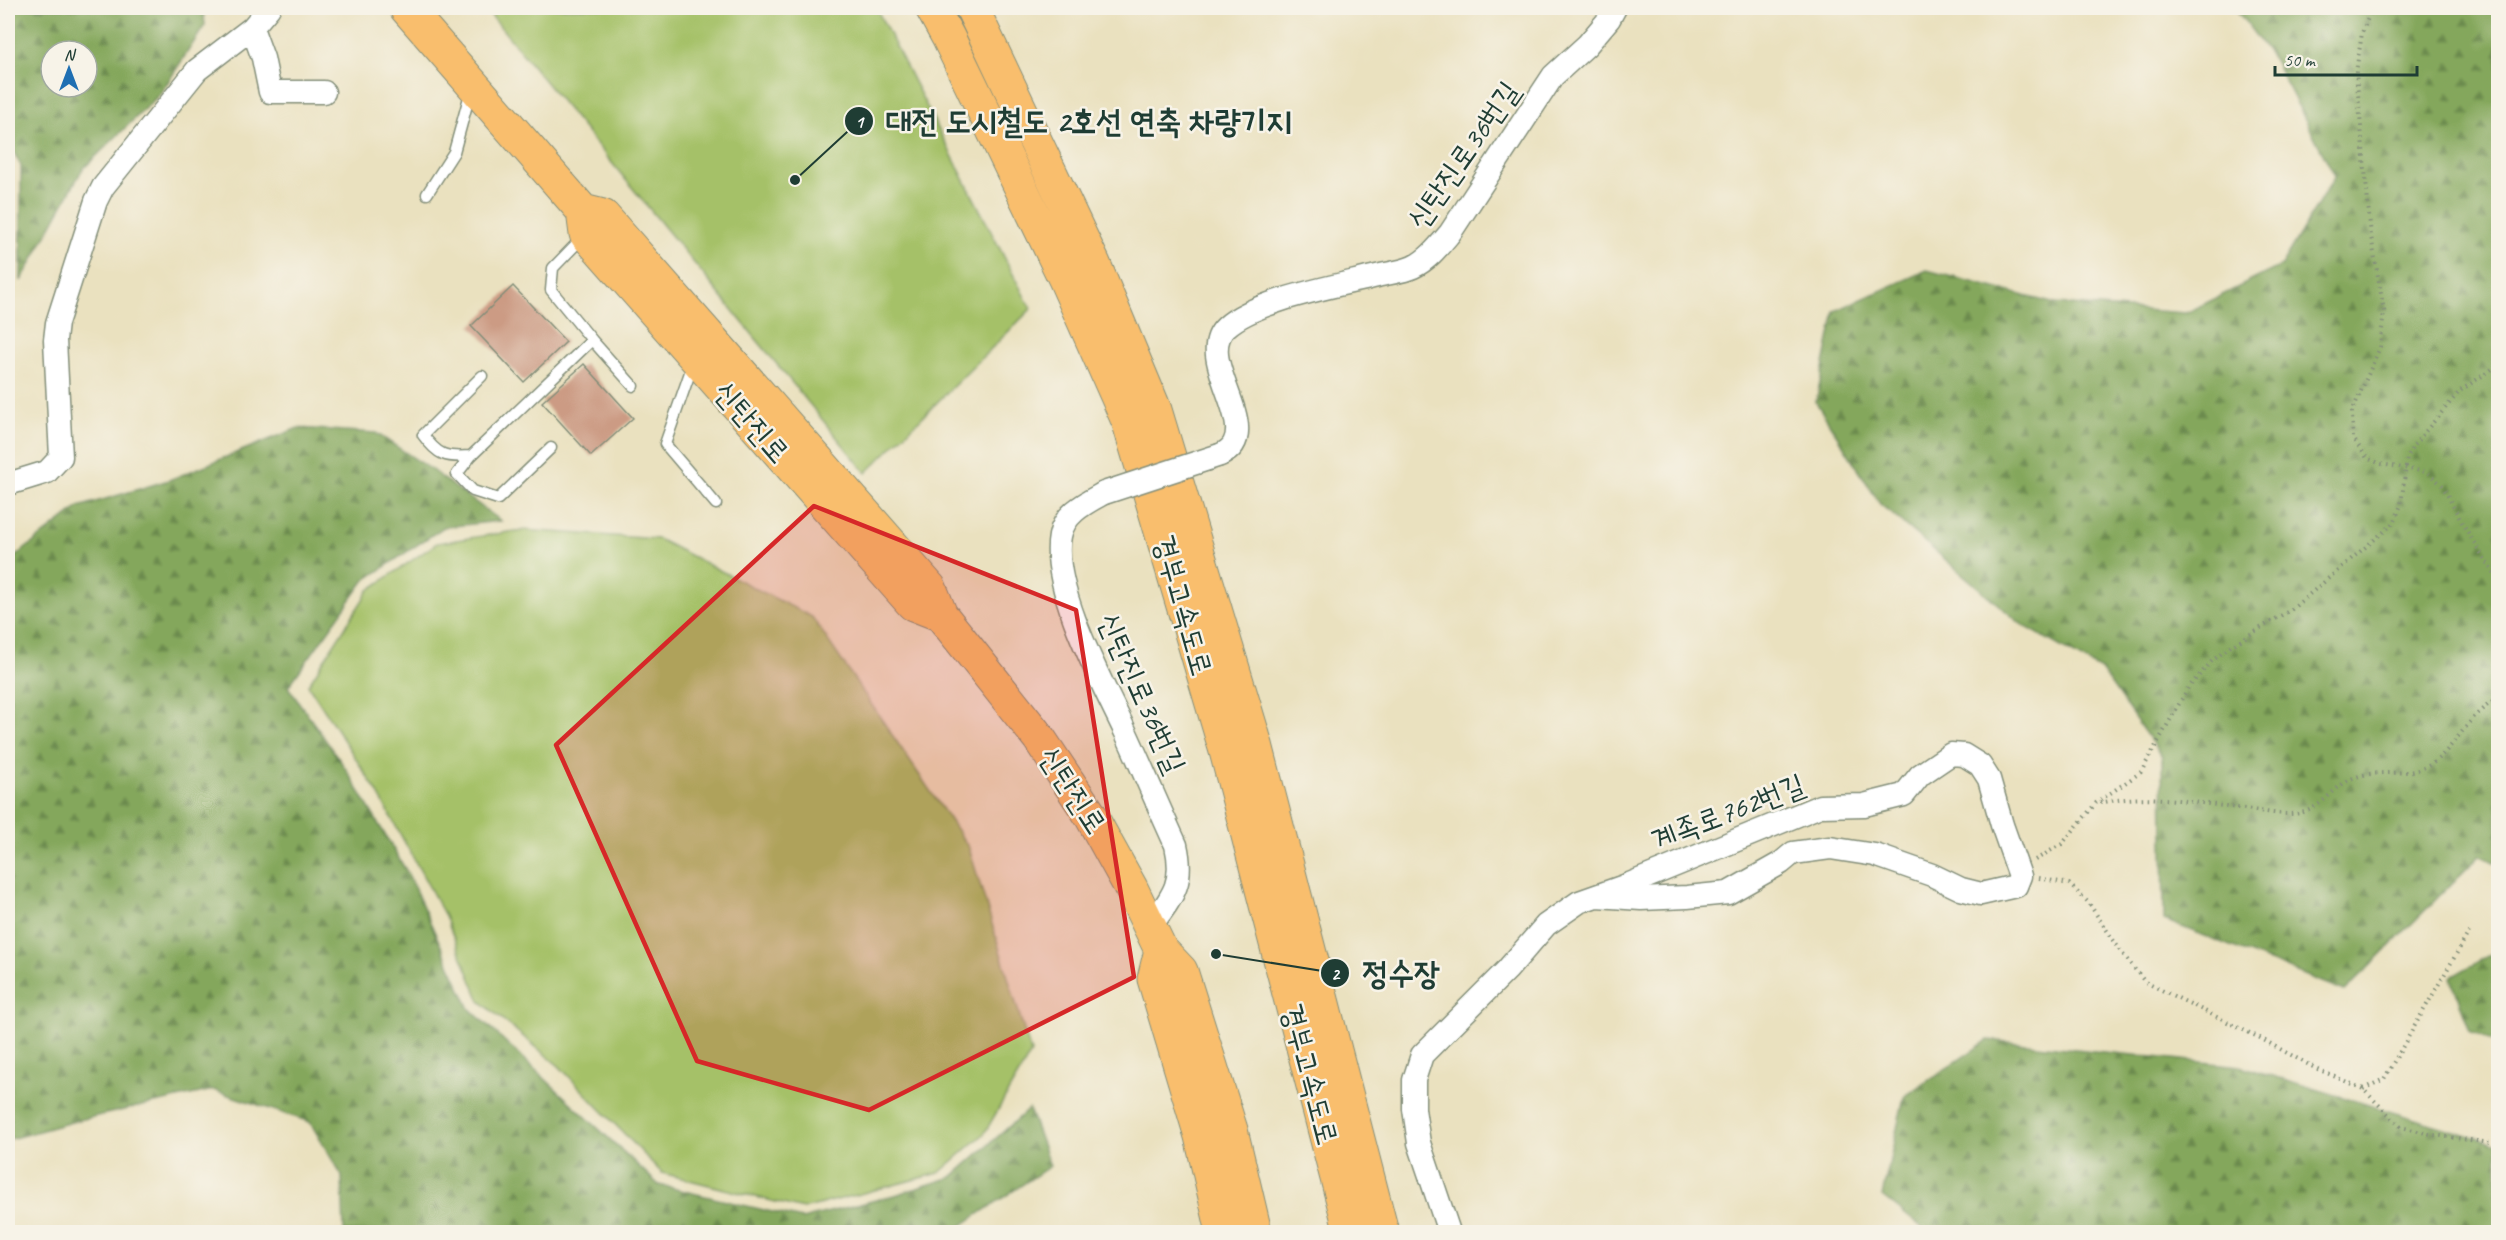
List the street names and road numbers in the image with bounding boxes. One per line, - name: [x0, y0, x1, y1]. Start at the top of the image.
- street label: 신탄진로36번길: [1398, 74, 1528, 236]
- street label: 신탄진로: [706, 373, 798, 471]
- street label: 경부고속도로: [1145, 530, 1221, 680]
- street label: 신탄진로36번길: [1090, 607, 1194, 779]
- street label: 신탄진로: [1031, 739, 1115, 841]
- street label: 계족로762번길: [1646, 765, 1810, 859]
- street label: 경부고속도로: [1273, 999, 1347, 1149]

